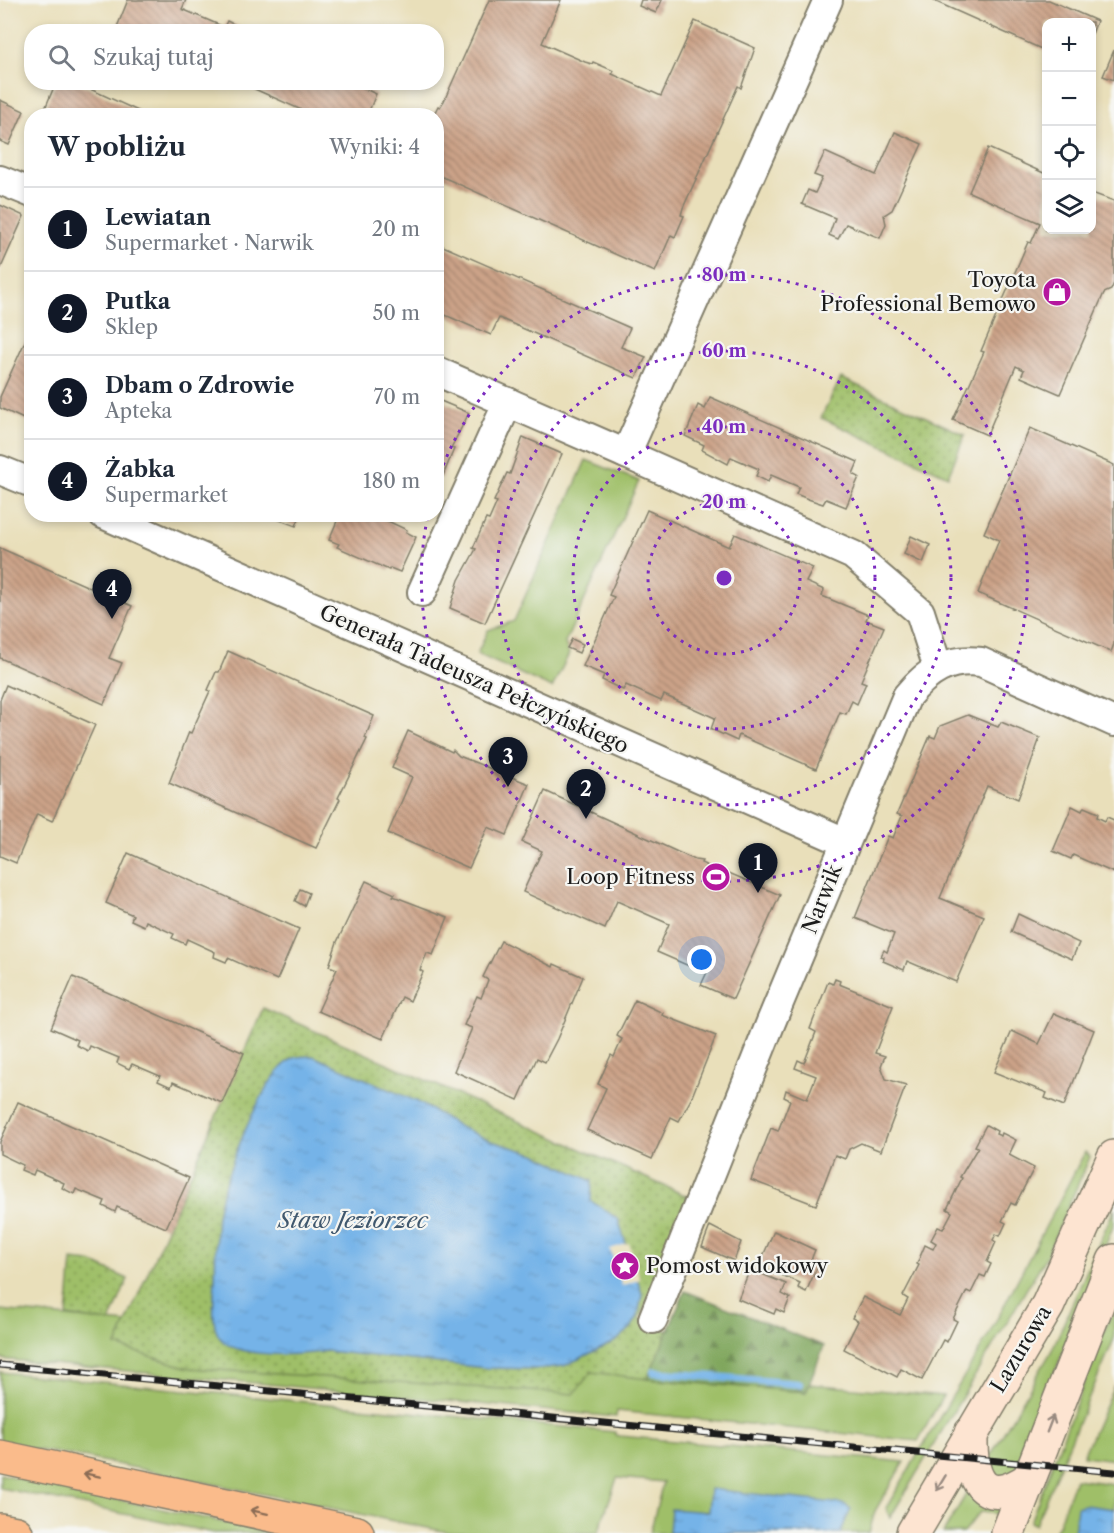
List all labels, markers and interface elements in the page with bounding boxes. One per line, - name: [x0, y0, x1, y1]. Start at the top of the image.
- map controls: [1042, 18, 1096, 234]
- button: +: [1042, 18, 1096, 72]
- search box: [24, 24, 444, 90]
- icon: search: [45, 41, 78, 74]
- text: Szukaj tutaj: [93, 44, 214, 71]
- button: −: [1042, 72, 1096, 126]
- button: locate: [1042, 126, 1096, 180]
- text: W pobliżu: [48, 131, 186, 163]
- text: Wyniki: 4: [329, 135, 420, 159]
- button: layers: [1042, 180, 1096, 234]
- text: Lewiatan: [105, 204, 211, 231]
- text: 1: [63, 217, 72, 241]
- text: 20 m: [372, 217, 420, 241]
- text: Supermarket · Narwik: [105, 231, 313, 255]
- text: 80 m: [701, 264, 747, 286]
- place label: Toyota Professional Bemowo: [820, 267, 1037, 316]
- shop icon: Toyota Professional Bemowo: [1041, 276, 1073, 308]
- text: Putka: [105, 288, 171, 315]
- text: 2: [62, 301, 73, 325]
- text: 50 m: [373, 301, 420, 325]
- text: Sklep: [105, 315, 158, 339]
- text: 60 m: [702, 340, 746, 362]
- text: Dbam o Zdrowie: [105, 372, 295, 399]
- text: 3: [62, 385, 73, 409]
- text: 70 m: [374, 385, 420, 409]
- text: Apteka: [105, 399, 172, 423]
- text: 40 m: [702, 416, 746, 438]
- text: Żabka: [105, 456, 175, 483]
- text: 4: [62, 469, 73, 493]
- text: 180 m: [363, 469, 420, 493]
- text: Supermarket: [105, 483, 228, 507]
- text: 20 m: [702, 491, 746, 513]
- centre of rings: [714, 568, 734, 588]
- pin: 4: [92, 570, 132, 619]
- street label: Generała Tadeusza Pełczyńskiego: [316, 599, 633, 758]
- pin: 3: [488, 738, 528, 787]
- pin: 2: [566, 770, 606, 819]
- pin: 1: [738, 844, 777, 893]
- street label: Narwik: [796, 860, 847, 937]
- sports icon: Loop Fitness: [700, 861, 732, 893]
- place label: Loop Fitness: [566, 864, 695, 889]
- your location: [687, 945, 716, 974]
- water label: Staw Jeziorzec: [276, 1207, 429, 1234]
- place icon: Pomost widokowy: [609, 1250, 641, 1282]
- place label: Pomost widokowy: [646, 1253, 828, 1278]
- street label: Lazurowa: [985, 1300, 1057, 1397]
- one-way arrow: [1045, 1415, 1056, 1434]
- one-way arrow: [83, 1469, 102, 1480]
- one-way arrow: [935, 1474, 947, 1491]
- one-way arrow: [250, 1505, 269, 1517]

